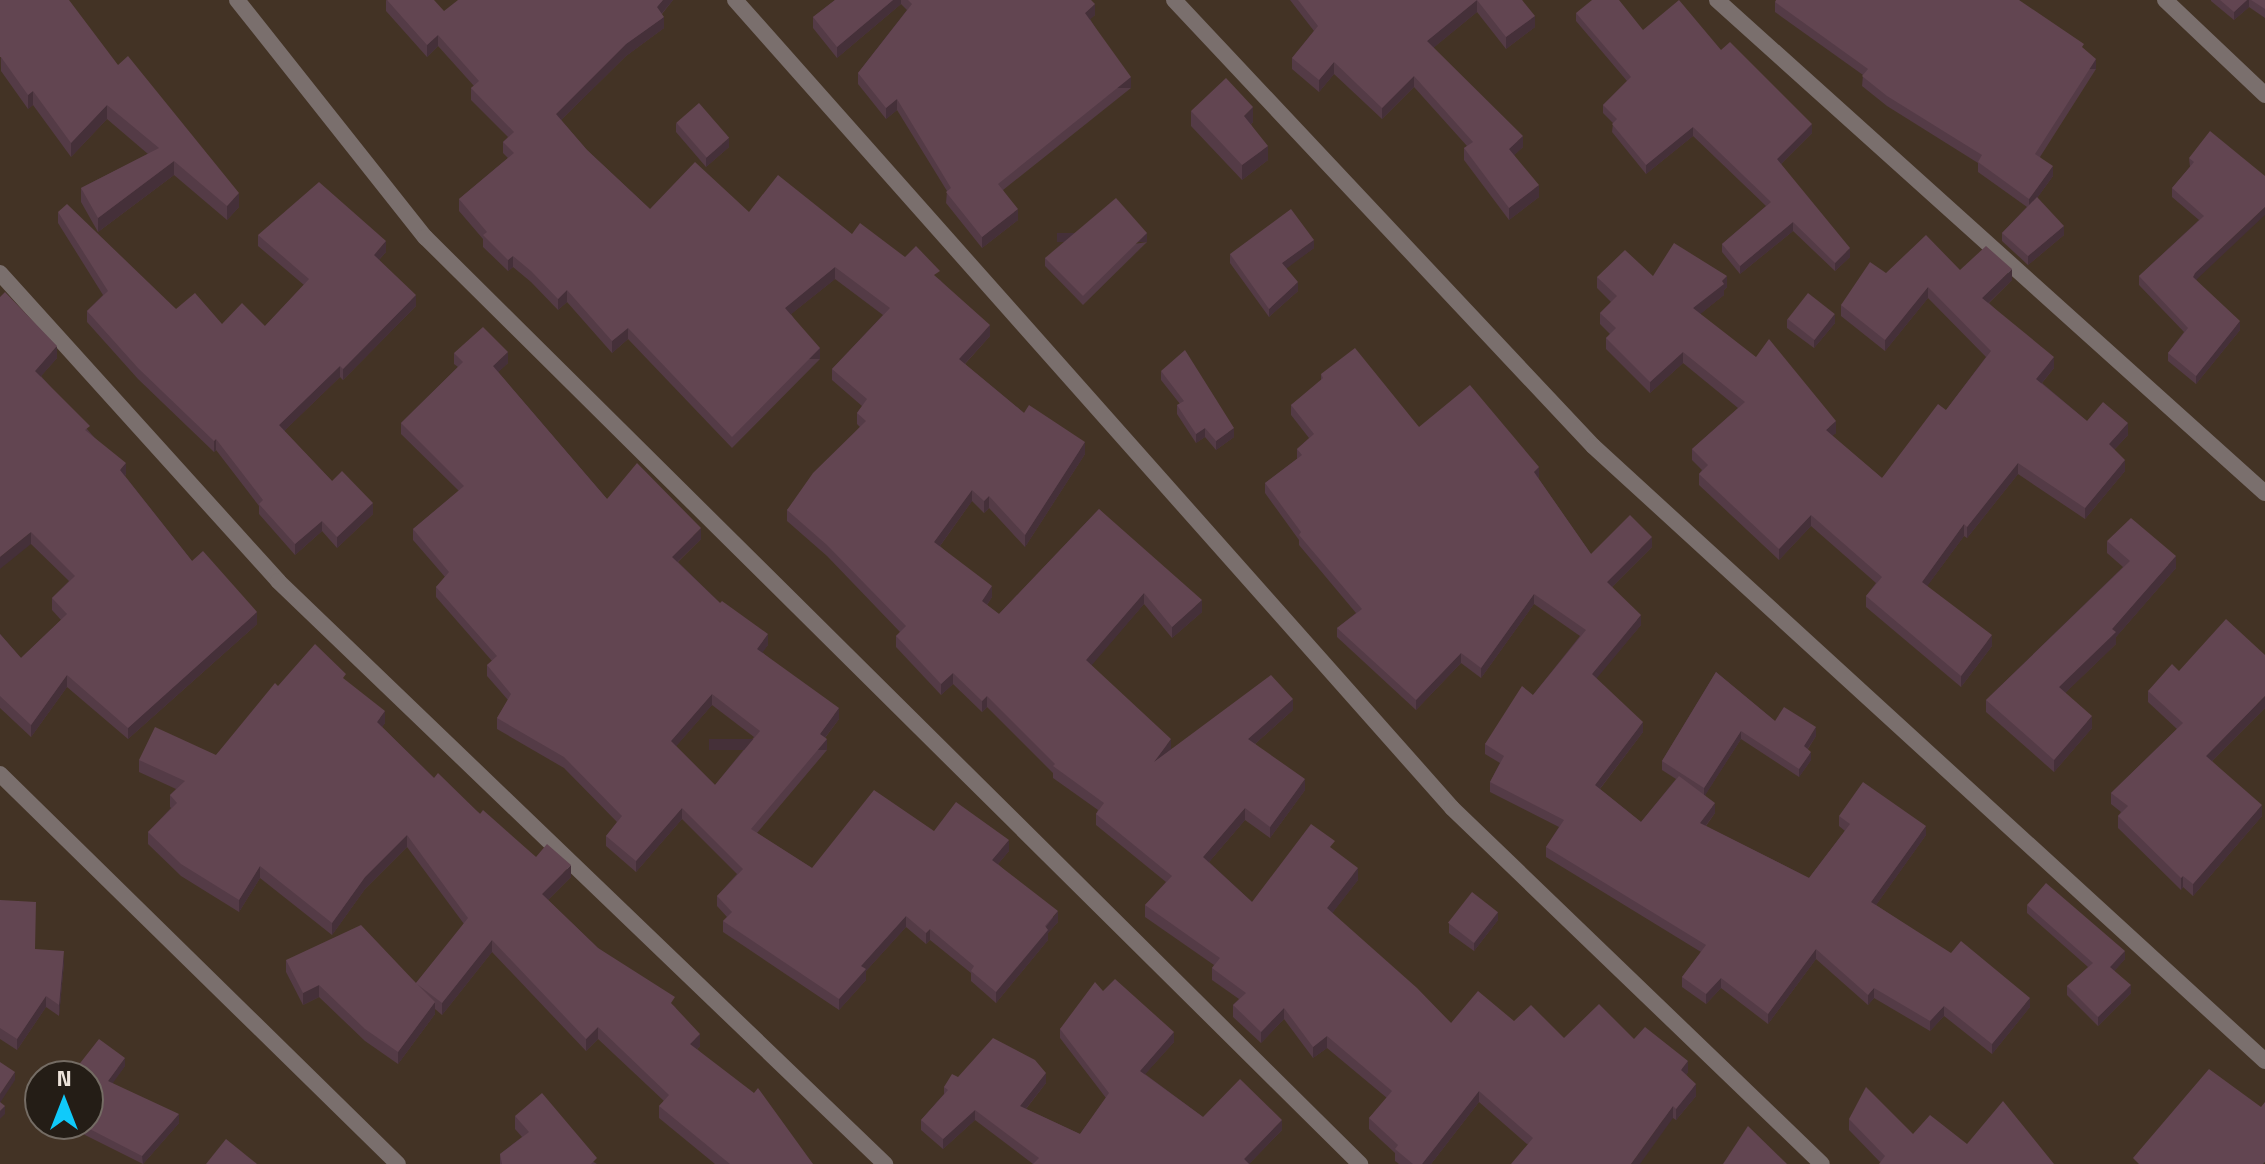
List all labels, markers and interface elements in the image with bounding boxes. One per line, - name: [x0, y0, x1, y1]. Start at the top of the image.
- north arrow: [24, 1060, 104, 1140]
- text: N: [56, 1061, 72, 1095]

